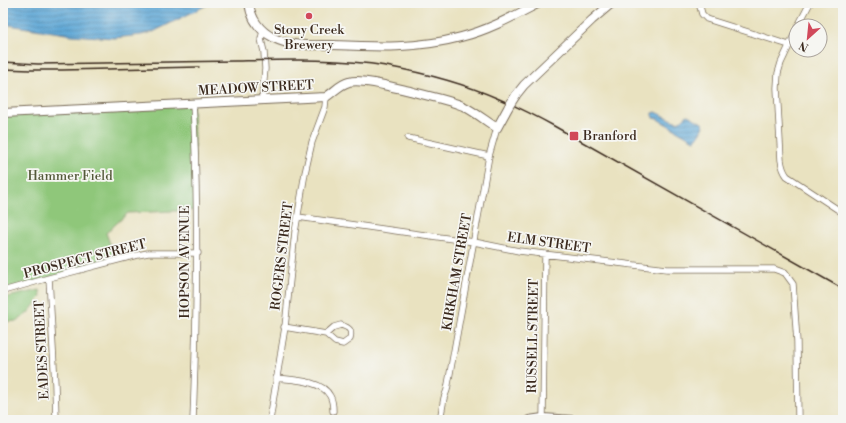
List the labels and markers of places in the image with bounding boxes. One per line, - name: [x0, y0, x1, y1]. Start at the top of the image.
- marker: Stony Creek Brewery: [304, 11, 314, 21]
- place label: Stony Creek Brewery: [274, 22, 345, 53]
- place label: Branford: [582, 128, 637, 144]
- marker: Branford: [568, 130, 580, 142]

